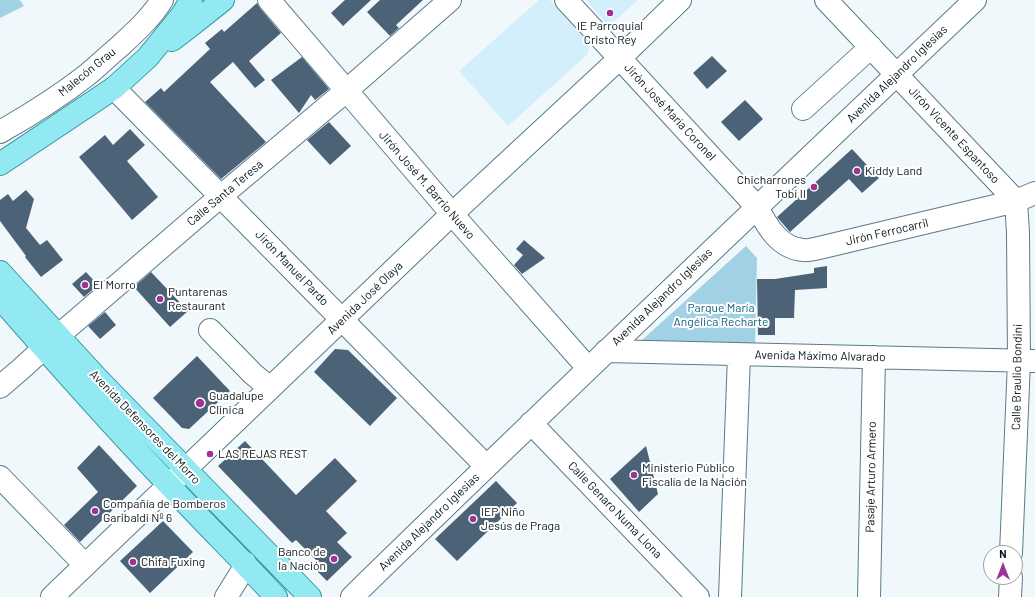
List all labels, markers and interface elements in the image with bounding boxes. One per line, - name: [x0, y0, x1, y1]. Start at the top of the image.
- marker: IE Parroquial Cristo Rey: [605, 8, 615, 18]
- place label: IE Parroquial Cristo Rey: [577, 19, 643, 47]
- street label: Avenida Alejandro Iglesias: [844, 22, 950, 126]
- street label: Malecón Grau: [55, 44, 119, 100]
- street label: Jirón José María Coronel: [621, 60, 719, 164]
- street label: Jirón Vicente Espantoso: [905, 84, 1003, 186]
- street label: Jirón José M. Barrio Nuevo: [376, 128, 478, 242]
- street label: Calle Santa Teresa: [184, 157, 266, 229]
- place label: Kiddy Land: [865, 164, 922, 178]
- marker: Kiddy Land: [852, 166, 862, 176]
- place label: Chicharrones Tobi II: [737, 173, 806, 201]
- marker: Chicharrones Tobi II: [809, 182, 819, 192]
- street label: Jirón Ferrocarril: [844, 215, 930, 249]
- street label: Jirón Manuel Pardo: [252, 227, 332, 309]
- street label: Avenida Alejandro Iglesias: [609, 245, 715, 349]
- street label: Avenida José Olaya: [324, 258, 406, 338]
- place label: El Morro: [93, 278, 136, 292]
- marker: El Morro: [80, 280, 90, 290]
- place label: Puntarenas Restaurant: [168, 285, 228, 313]
- marker: Puntarenas Restaurant: [155, 294, 165, 304]
- park label: Parque María Angélica Recharte: [674, 301, 768, 329]
- street label: Calle Braulio Bondini: [1009, 324, 1025, 430]
- street label: Avenida Máximo Alvarado: [754, 348, 886, 364]
- street label: Avenida Defensores del Morro: [87, 367, 203, 487]
- place label: Guadalupe Clinica: [209, 389, 264, 417]
- marker: Guadalupe Clinica: [194, 397, 206, 409]
- street label: Pasaje Arturo Armero: [863, 421, 879, 533]
- place label: LAS REJAS REST: [218, 447, 307, 461]
- marker: LAS REJAS REST: [205, 449, 215, 459]
- street label: Calle Genaro Numa Llona: [565, 459, 665, 561]
- place label: Ministerio Público Fiscalía de la Nación: [642, 461, 747, 489]
- street label: Avenida Alejandro Iglesias: [376, 470, 482, 574]
- marker: Ministerio Público Fiscalía de la Nación: [629, 470, 639, 480]
- place label: Compañía de Bomberos Garibaldi Nº 6: [103, 497, 226, 525]
- place label: IEP Niño Jesús de Praga: [481, 505, 560, 533]
- marker: Compañía de Bomberos Garibaldi Nº 6: [90, 506, 100, 516]
- marker: IEP Niño Jesús de Praga: [468, 514, 478, 524]
- place label: Banco de la Nación: [278, 545, 326, 573]
- north arrow: [983, 545, 1023, 585]
- text: N: [999, 547, 1007, 560]
- marker: Banco de la Nación: [329, 554, 339, 564]
- place label: Chifa Fuxing: [141, 555, 205, 569]
- marker: Chifa Fuxing: [128, 557, 138, 567]

